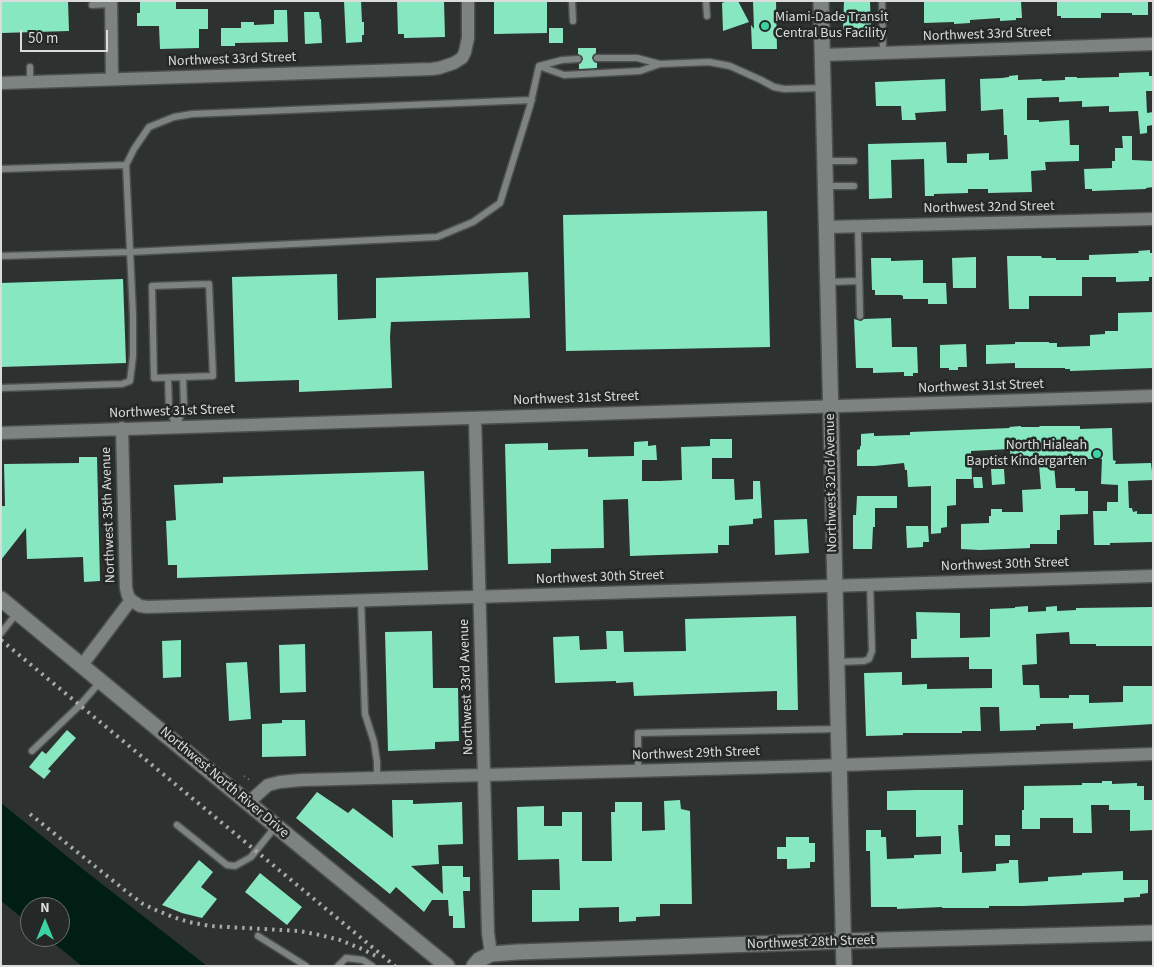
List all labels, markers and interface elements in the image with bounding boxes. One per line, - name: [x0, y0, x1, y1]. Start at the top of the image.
- place label: Miami-Dade Transit Central Bus Facility: [775, 10, 888, 42]
- scale bar: [22, 20, 110, 52]
- marker: Miami-Dade Transit Central Bus Facility: [759, 20, 771, 32]
- street label: Northwest 33rd Street: [923, 24, 1051, 46]
- text: 50 m: [28, 28, 58, 49]
- street label: Northwest 33rd Street: [168, 49, 296, 71]
- street label: Northwest 32nd Street: [923, 198, 1055, 218]
- street label: Northwest 31st Street: [918, 376, 1044, 398]
- street label: Northwest 31st Street: [513, 388, 639, 410]
- street label: Northwest 31st Street: [109, 401, 235, 423]
- street label: Northwest 32nd Avenue: [822, 413, 842, 553]
- place label: North Hialeah Baptist Kindergarten: [966, 438, 1087, 471]
- street label: Northwest 35th Avenue: [98, 447, 120, 583]
- marker: North Hialeah Baptist Kindergarten: [1091, 448, 1103, 460]
- street label: Northwest 30th Street: [941, 554, 1069, 576]
- street label: Northwest 30th Street: [536, 567, 664, 589]
- street label: Northwest 33rd Avenue: [456, 619, 478, 755]
- street label: Northwest North River Drive: [156, 724, 292, 842]
- street label: Northwest 29th Street: [632, 743, 760, 765]
- north arrow: [20, 897, 70, 947]
- text: N: [40, 898, 50, 918]
- street label: Northwest 28th Street: [747, 932, 875, 954]

